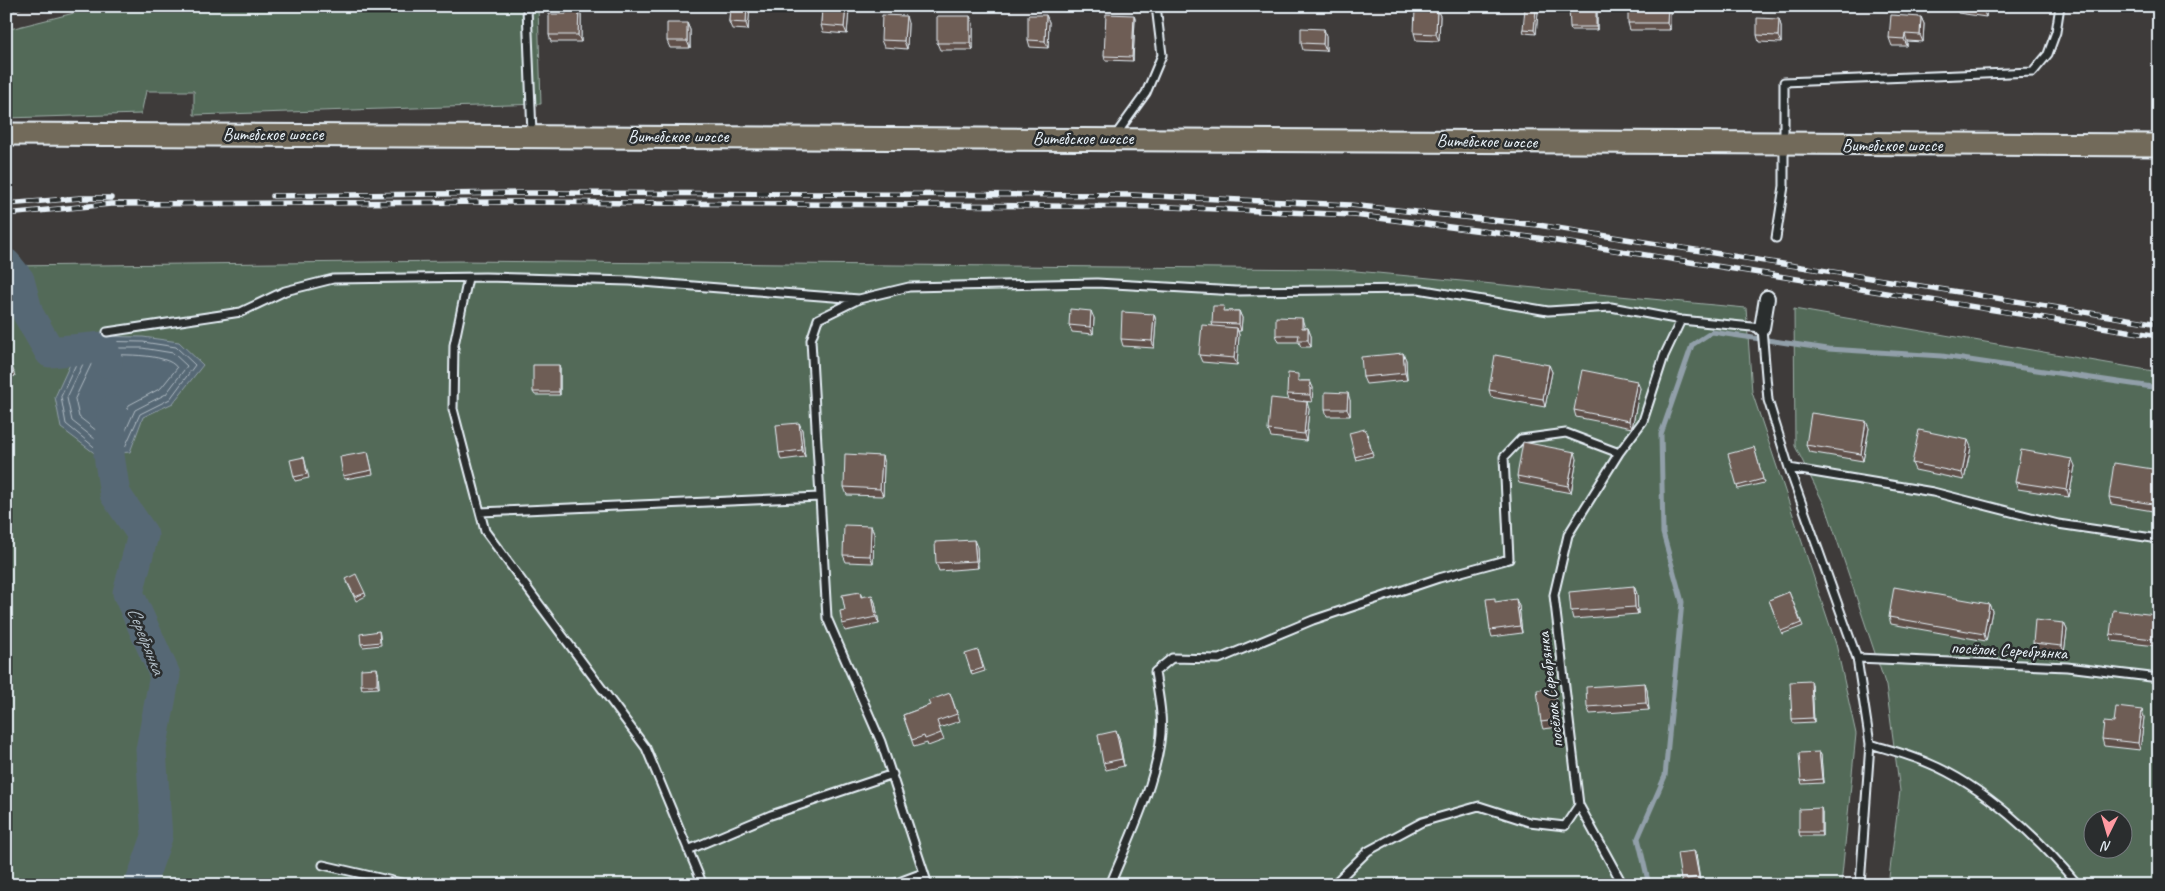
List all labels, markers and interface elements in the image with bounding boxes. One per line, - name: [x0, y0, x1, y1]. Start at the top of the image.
- street label: Витебское шоссе: [223, 123, 324, 145]
- street label: Витебское шоссе: [628, 125, 729, 147]
- street label: Витебское шоссе: [1033, 127, 1134, 149]
- street label: Витебское шоссе: [1436, 129, 1539, 153]
- street label: Витебское шоссе: [1842, 134, 1943, 156]
- water label: Серебрянка: [122, 603, 171, 679]
- street label: посёлок Серебрянка: [1532, 629, 1568, 749]
- street label: посёлок Серебрянка: [1950, 636, 2069, 664]
- north arrow: [2082, 808, 2132, 858]
- text: N: [2100, 837, 2112, 855]

